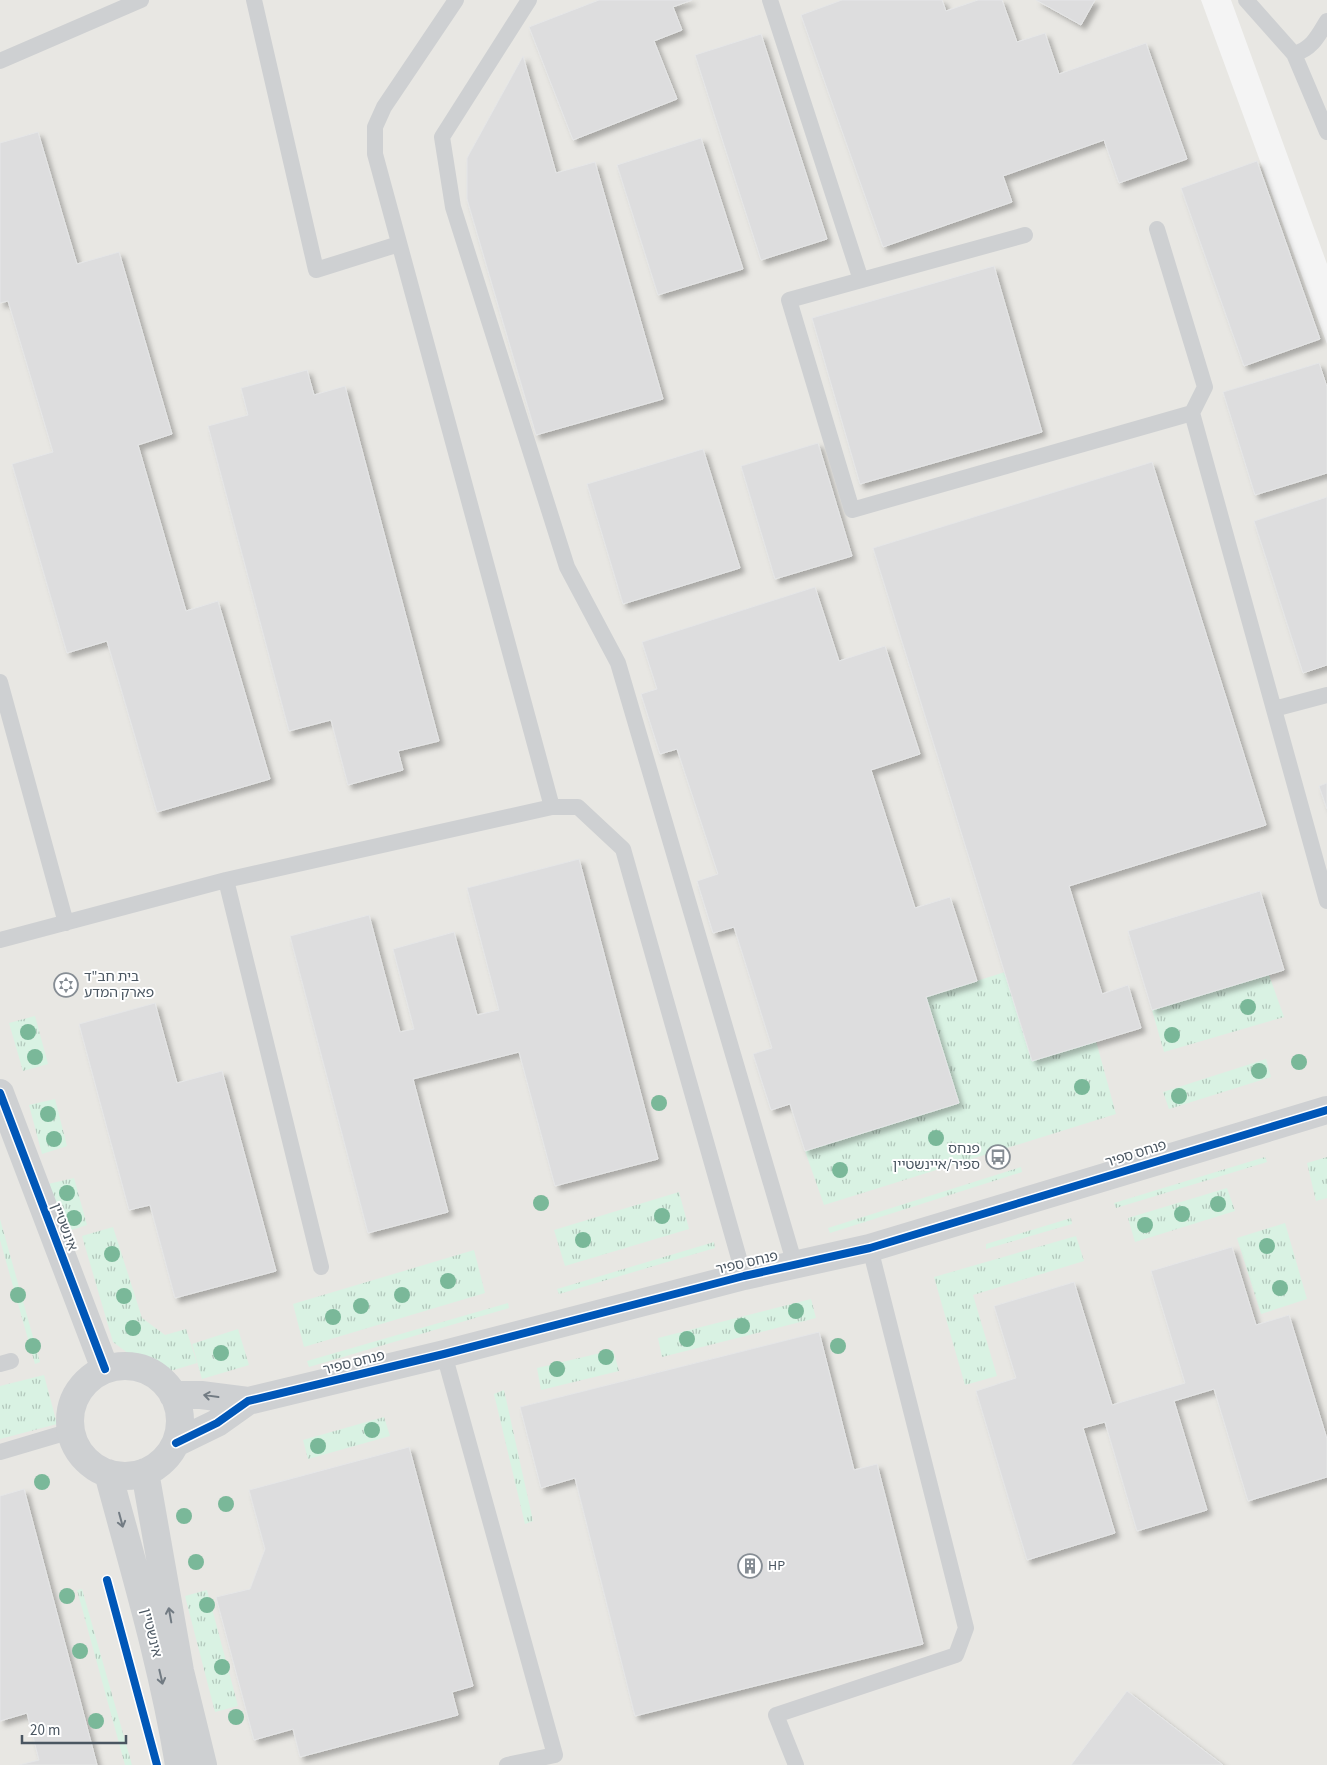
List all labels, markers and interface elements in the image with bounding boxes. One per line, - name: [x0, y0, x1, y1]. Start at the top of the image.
- place label: בית חב"ד פארק המדע: [84, 967, 154, 1003]
- synagogue icon: בית חב"ד פארק המדע: [53, 972, 79, 998]
- street label: פנחס ספיר: [1103, 1135, 1169, 1173]
- place label: פנחס ספיר/איינשטיין: [893, 1139, 980, 1175]
- bus stop icon: פנחס ספיר/איינשטיין: [985, 1144, 1011, 1170]
- street label: אינשטיין: [46, 1200, 82, 1254]
- street label: פנחס ספיר: [714, 1246, 780, 1280]
- street label: פנחס ספיר: [321, 1346, 387, 1380]
- one-way arrow: [203, 1391, 219, 1401]
- one-way arrow: [116, 1512, 126, 1528]
- building icon: HP: [737, 1553, 763, 1579]
- place label: HP: [768, 1556, 785, 1576]
- street label: אינשטיין: [135, 1606, 167, 1660]
- one-way arrow: [165, 1607, 175, 1623]
- one-way arrow: [157, 1669, 166, 1685]
- scale bar: [22, 1712, 126, 1744]
- text: 20 m: [30, 1720, 60, 1741]

